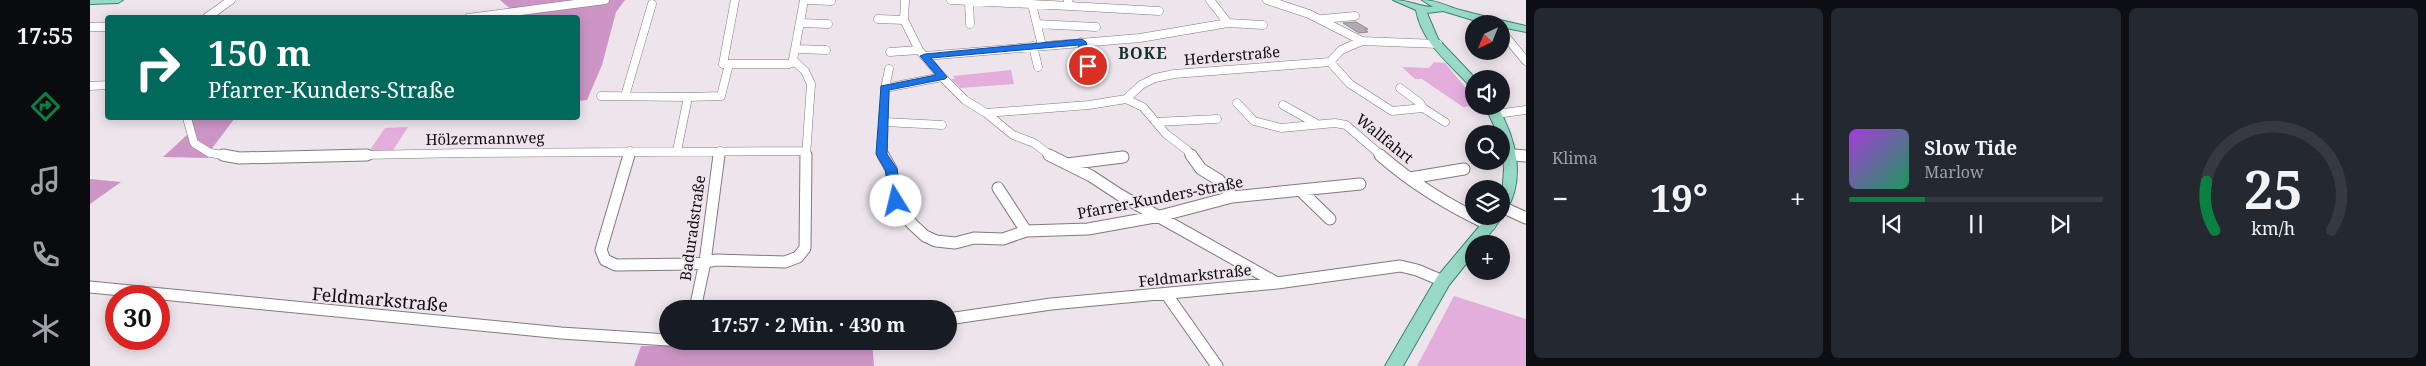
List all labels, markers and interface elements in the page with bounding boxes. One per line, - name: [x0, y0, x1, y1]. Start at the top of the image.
- north arrow: [1465, 15, 1510, 60]
- map controls: [1465, 15, 1510, 280]
- text: 17:55: [17, 20, 73, 50]
- text: 150 m: [208, 29, 311, 76]
- icon: right: [125, 35, 190, 100]
- street label: Herderstraße: [1183, 41, 1281, 69]
- district label: BOKE: [1118, 42, 1168, 64]
- pin: [1067, 45, 1109, 87]
- icon: arrive: [1074, 52, 1102, 80]
- button: sound: [1465, 70, 1510, 115]
- text: Pfarrer-Kunders-Straße: [208, 74, 455, 104]
- icon: directions: [28, 89, 63, 124]
- street label: Wallfahrt: [1352, 109, 1418, 167]
- button: search: [1465, 125, 1510, 170]
- street label: Hölzermannweg: [425, 127, 545, 149]
- text: Slow Tide: [1924, 135, 2017, 161]
- text: Klima: [1552, 147, 1597, 169]
- text: 25: [2244, 153, 2303, 224]
- text: Marlow: [1924, 161, 1984, 183]
- icon: music: [28, 163, 63, 198]
- street label: Pfarrer-Kunders-Straße: [1075, 171, 1245, 223]
- text: 19°: [1650, 171, 1708, 223]
- street label: Baduradstraße: [675, 174, 709, 282]
- position arrow: [869, 174, 921, 226]
- text: −: [1552, 179, 1568, 217]
- text: +: [1790, 179, 1805, 217]
- button: layers: [1465, 180, 1510, 225]
- icon: previous: [1878, 210, 1906, 238]
- icon: pause: [1962, 210, 1990, 238]
- icon: next: [2046, 210, 2074, 238]
- text: km/h: [2251, 216, 2295, 240]
- button: +: [1465, 235, 1510, 280]
- icon: phone: [28, 237, 63, 272]
- street label: Feldmarkstraße: [1137, 259, 1253, 291]
- street label: Feldmarkstraße: [311, 281, 449, 317]
- speed limit sign: 30: [105, 285, 170, 350]
- icon: climate: [28, 311, 63, 346]
- text: 17:57 · 2 Min. · 430 m: [711, 312, 905, 338]

